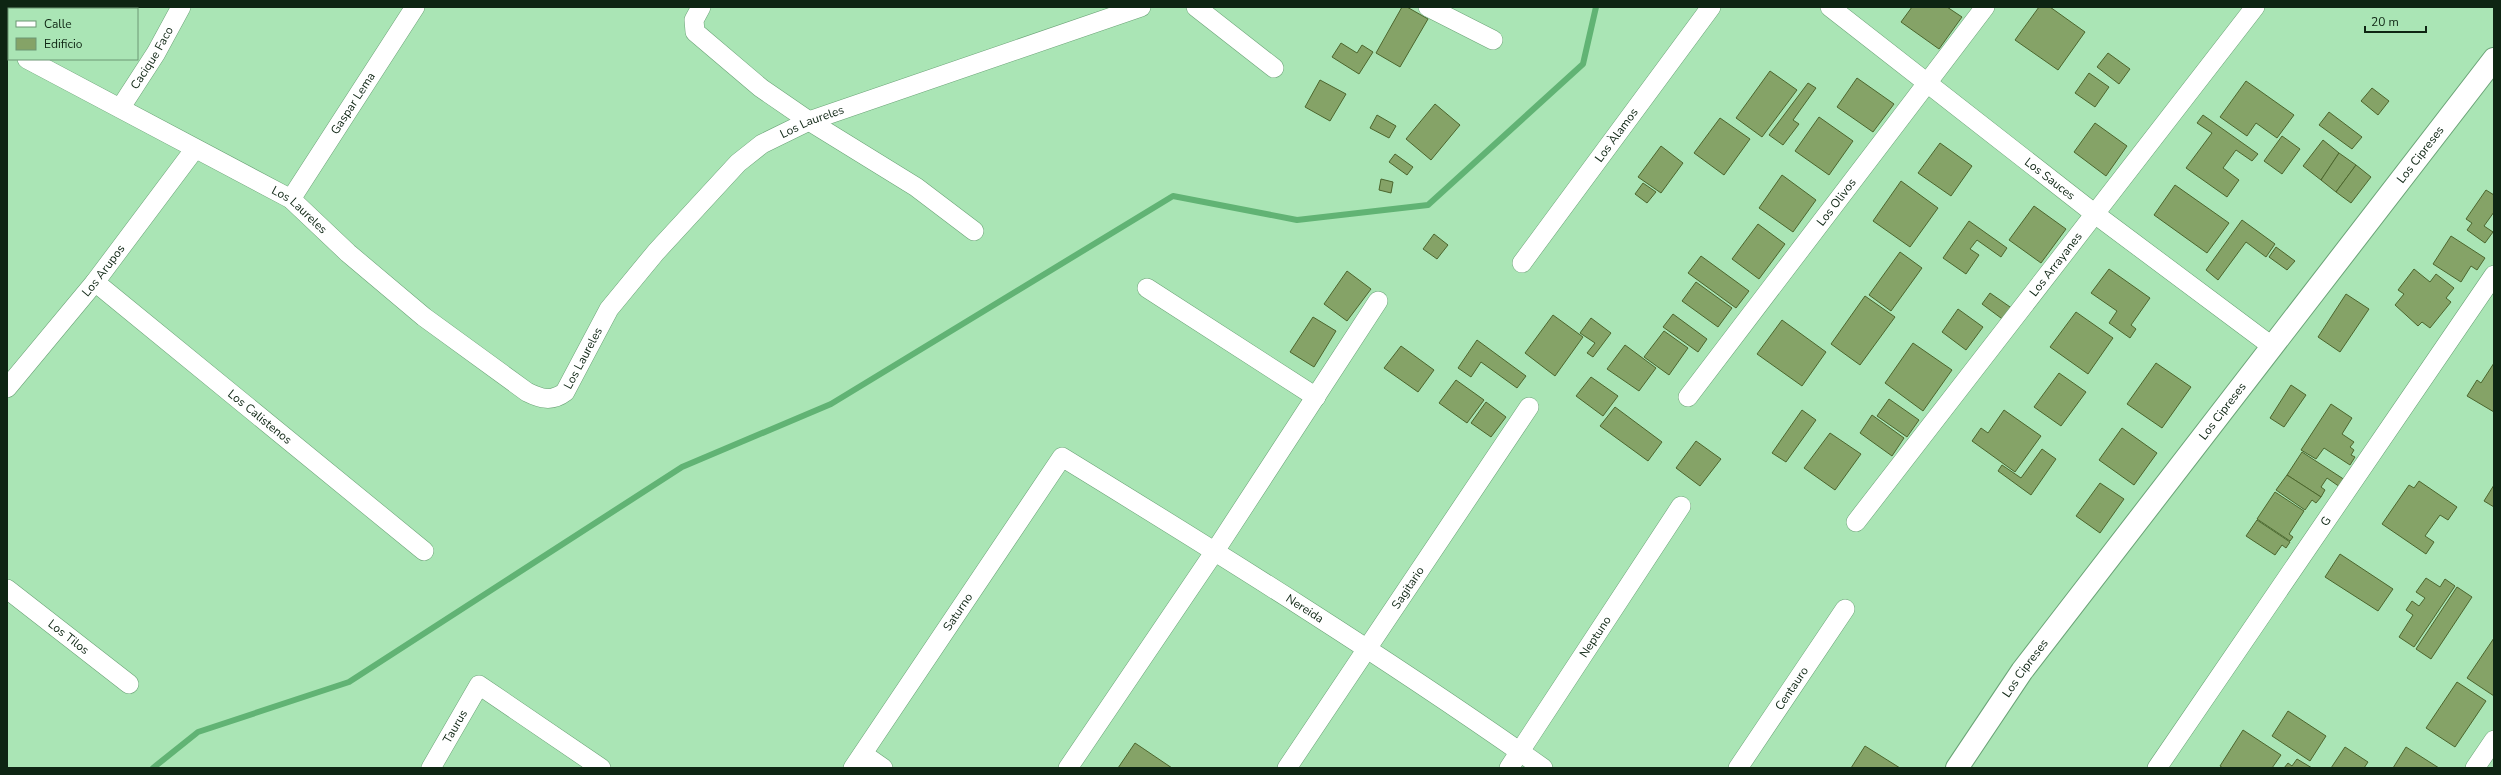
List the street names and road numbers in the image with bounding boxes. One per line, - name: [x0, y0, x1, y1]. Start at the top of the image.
- street label: Cacique Faco: [127, 23, 177, 92]
- street label: Gaspar Lema: [327, 69, 379, 137]
- street label: Los Laureles: [777, 102, 846, 142]
- street label: Los Àlamos: [1591, 105, 1642, 165]
- street label: Los Cipreses: [2393, 122, 2448, 187]
- street label: Los Sauces: [2021, 154, 2079, 204]
- street label: Los Olivos: [1813, 175, 1860, 229]
- street label: Los Laureles: [269, 182, 331, 237]
- street label: Los Arrayanes: [2026, 229, 2086, 300]
- street label: Los Arupos: [78, 241, 128, 300]
- street label: Los Laureles: [560, 324, 606, 392]
- street label: Los Cipreses: [2195, 379, 2250, 443]
- street label: Los Calistenos: [225, 386, 295, 448]
- street label: G: [2317, 513, 2335, 529]
- street label: Sagitario: [1388, 563, 1428, 612]
- street label: Saturno: [939, 590, 977, 634]
- street label: Nereida: [1283, 591, 1327, 627]
- street label: Neptuno: [1576, 613, 1615, 661]
- street label: Los Tilos: [45, 616, 93, 658]
- street label: Los Cipreses: [1999, 635, 2052, 700]
- street label: Centauro: [1771, 663, 1812, 713]
- street label: Taurus: [439, 707, 471, 746]

